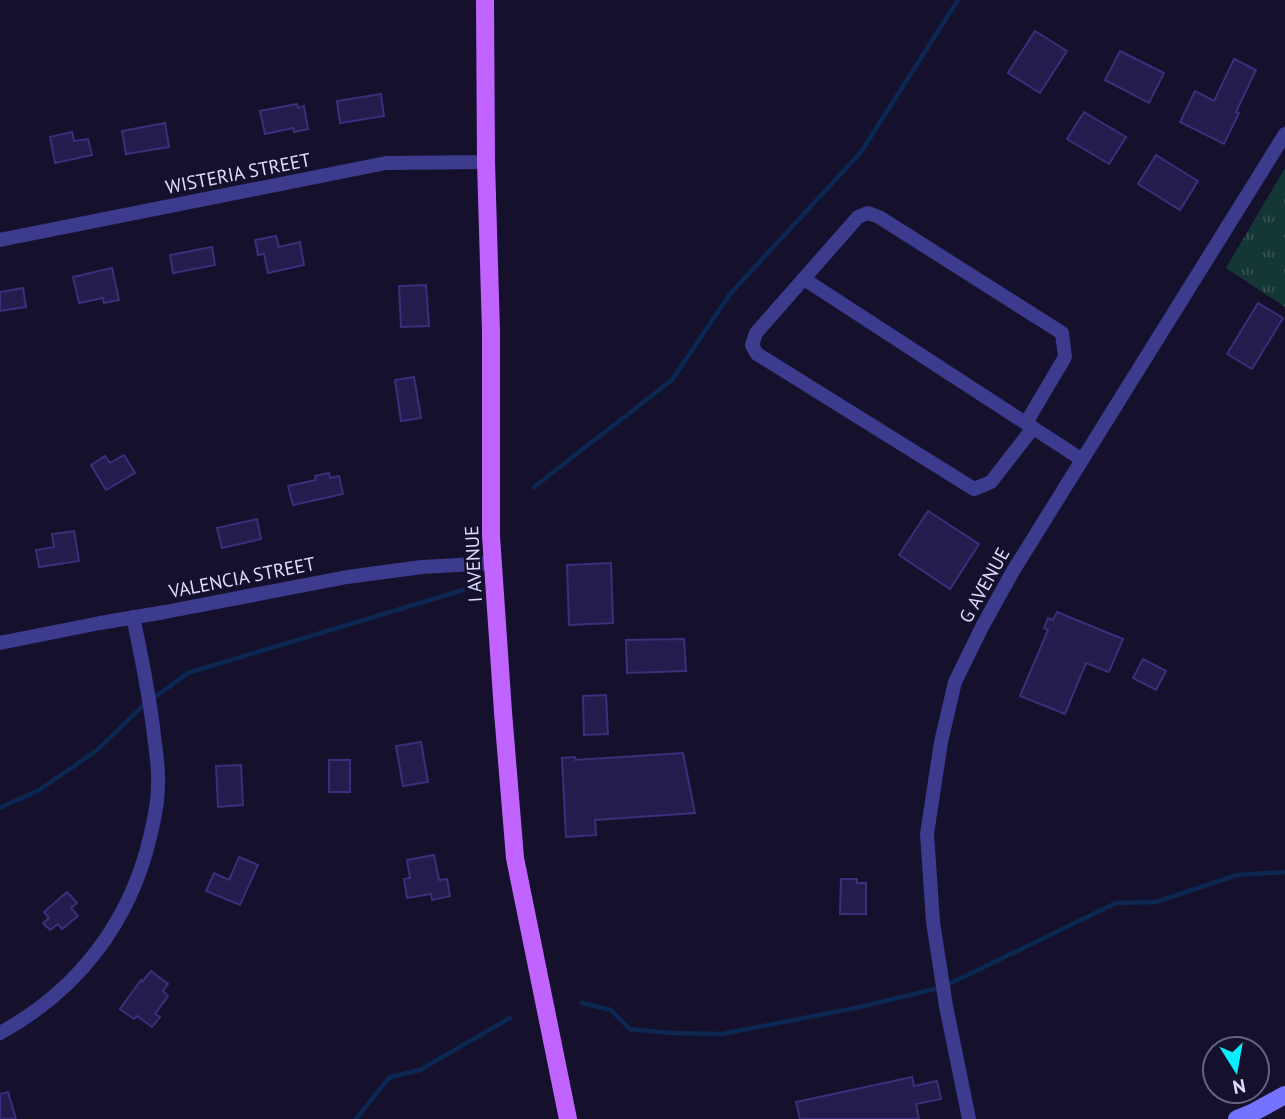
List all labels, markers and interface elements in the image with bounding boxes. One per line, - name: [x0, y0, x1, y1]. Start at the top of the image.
- street label: WISTERIA STREET: [163, 147, 313, 199]
- street label: I AVENUE: [459, 525, 487, 603]
- street label: G AVENUE: [953, 543, 1015, 627]
- street label: VALENCIA STREET: [166, 551, 318, 603]
- north arrow: [1201, 1035, 1271, 1105]
- text: N: [1231, 1074, 1248, 1100]

